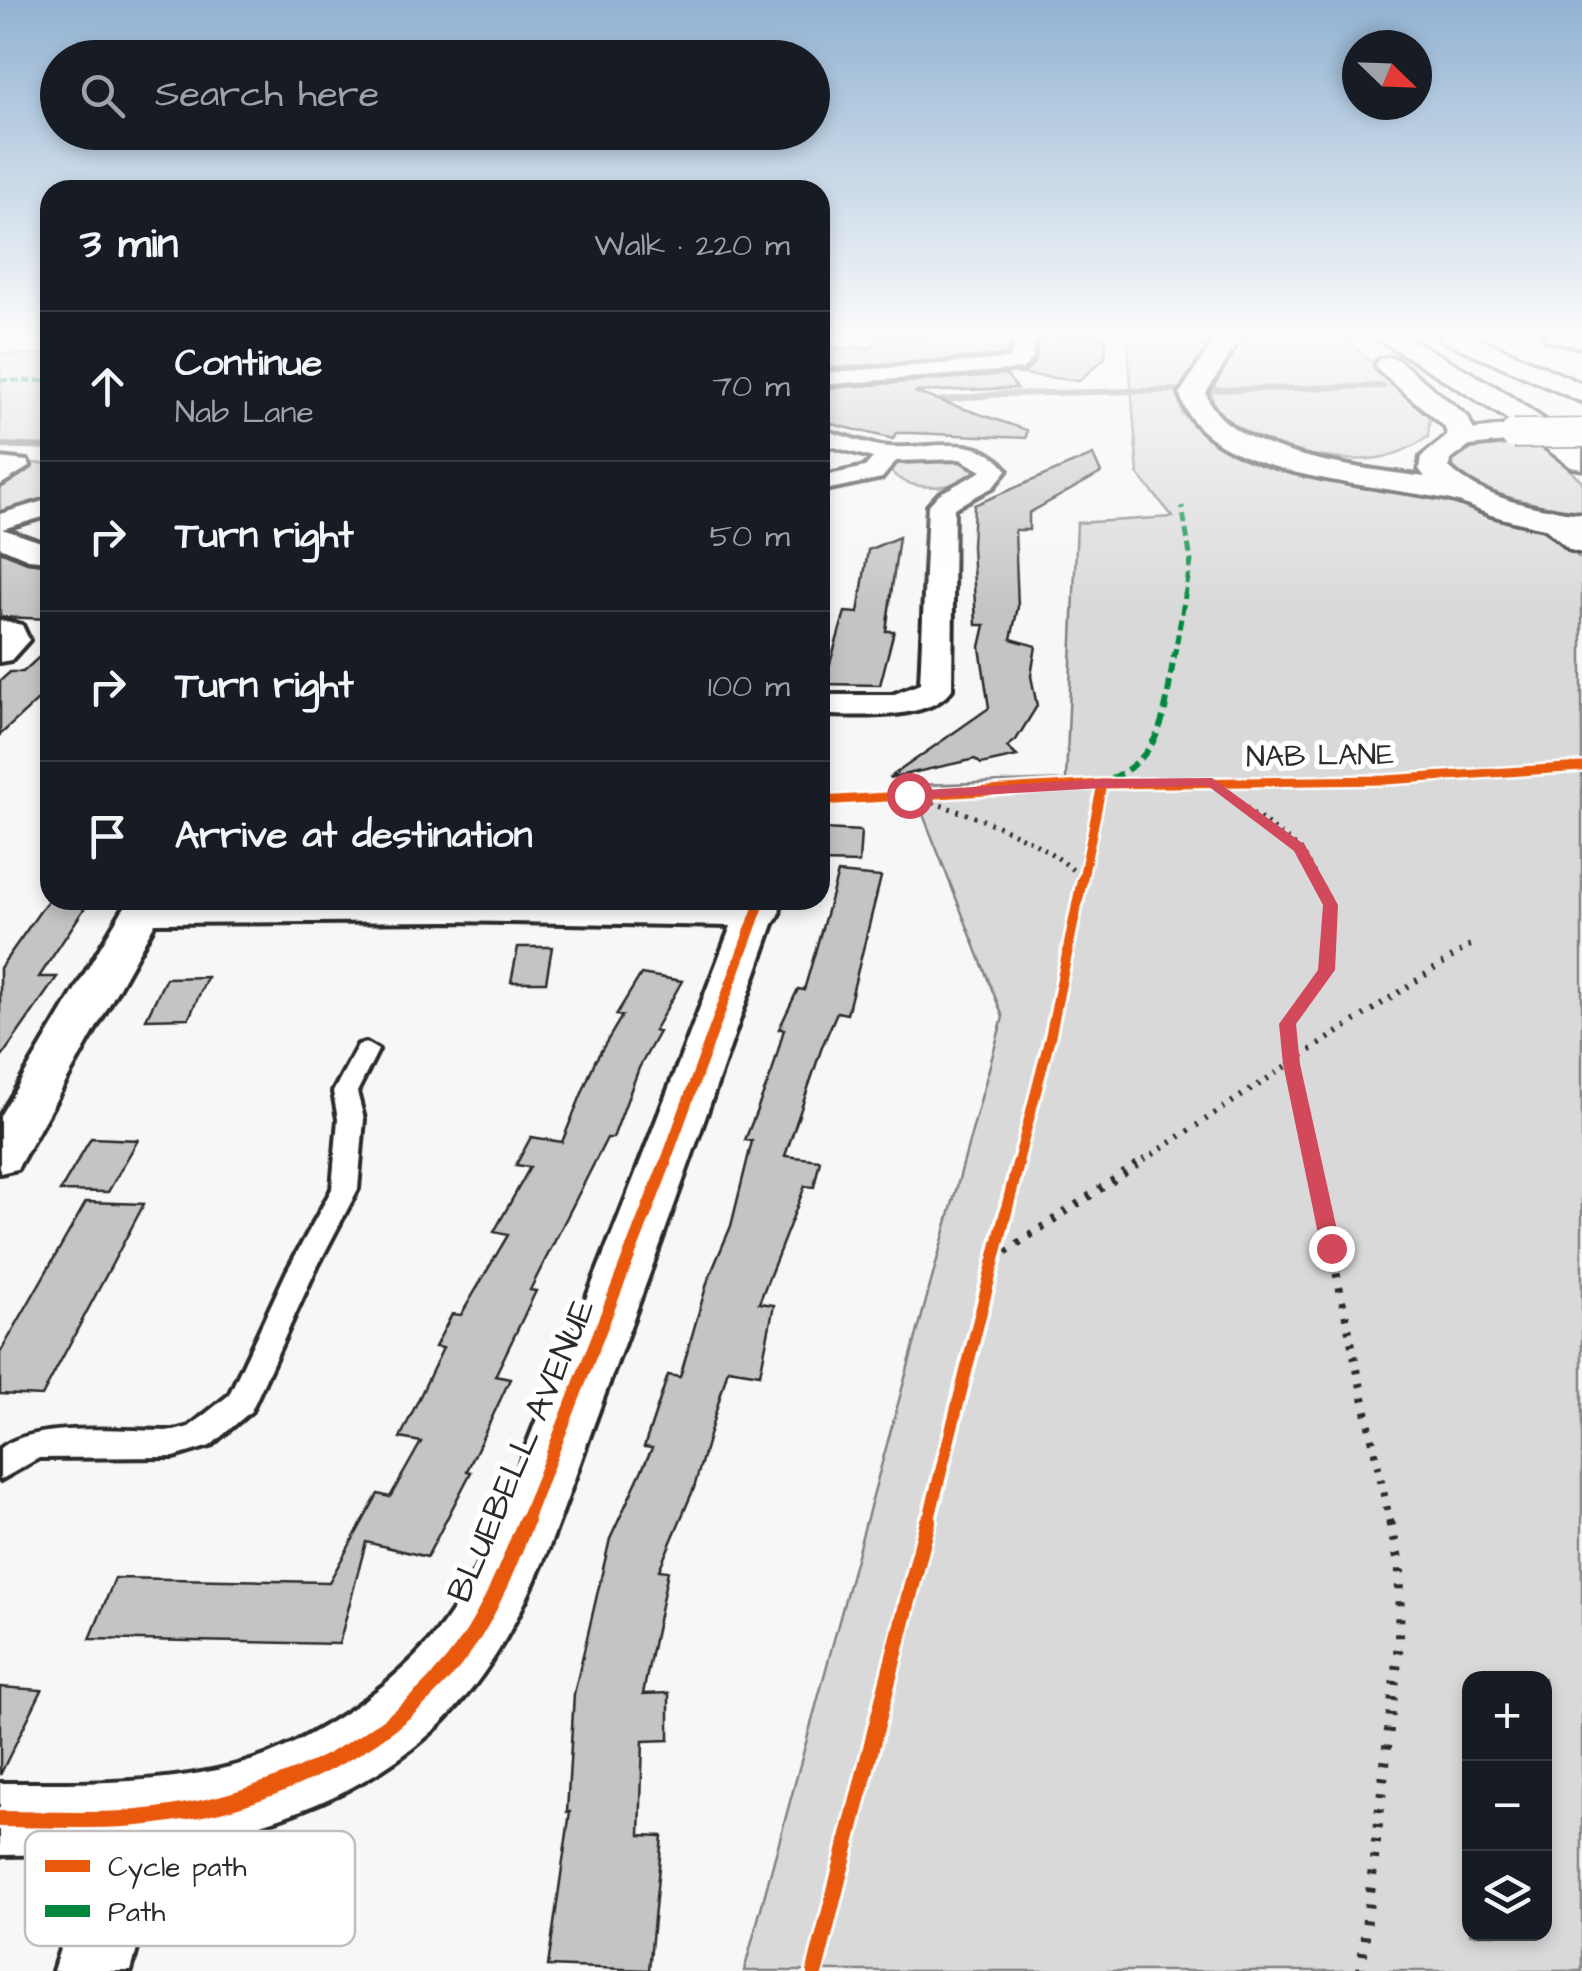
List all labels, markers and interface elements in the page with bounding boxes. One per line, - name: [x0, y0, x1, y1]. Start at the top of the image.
- north arrow: [1342, 30, 1432, 120]
- search box: [40, 40, 830, 150]
- icon: search: [75, 68, 130, 123]
- text: Search here: [155, 69, 379, 121]
- text: 3 min: [80, 216, 178, 274]
- text: Walk · 220 m: [594, 223, 790, 268]
- text: Continue: [175, 338, 322, 390]
- icon: ahead: [80, 359, 135, 414]
- text: 70 m: [712, 364, 790, 409]
- text: Nab Lane: [175, 390, 314, 435]
- icon: right: [80, 509, 135, 564]
- text: Turn right: [175, 510, 354, 562]
- text: 50 m: [709, 514, 790, 559]
- icon: right: [80, 659, 135, 714]
- text: Turn right: [175, 660, 354, 712]
- text: 100 m: [708, 664, 790, 709]
- street label: NAB LANE: [1246, 734, 1395, 778]
- route start: [887, 773, 933, 819]
- icon: arrive: [80, 809, 135, 864]
- text: Arrive at destination: [175, 810, 532, 862]
- route end: [1309, 1226, 1355, 1272]
- street label: BLUEBELL AVENUE: [435, 1291, 608, 1610]
- map controls: [1462, 1671, 1552, 1941]
- button: +: [1462, 1671, 1552, 1761]
- button: −: [1462, 1761, 1552, 1851]
- legend: [25, 1831, 355, 1946]
- text: Cycle path: [108, 1848, 247, 1889]
- button: layers: [1462, 1851, 1552, 1941]
- text: Path: [108, 1893, 165, 1932]

